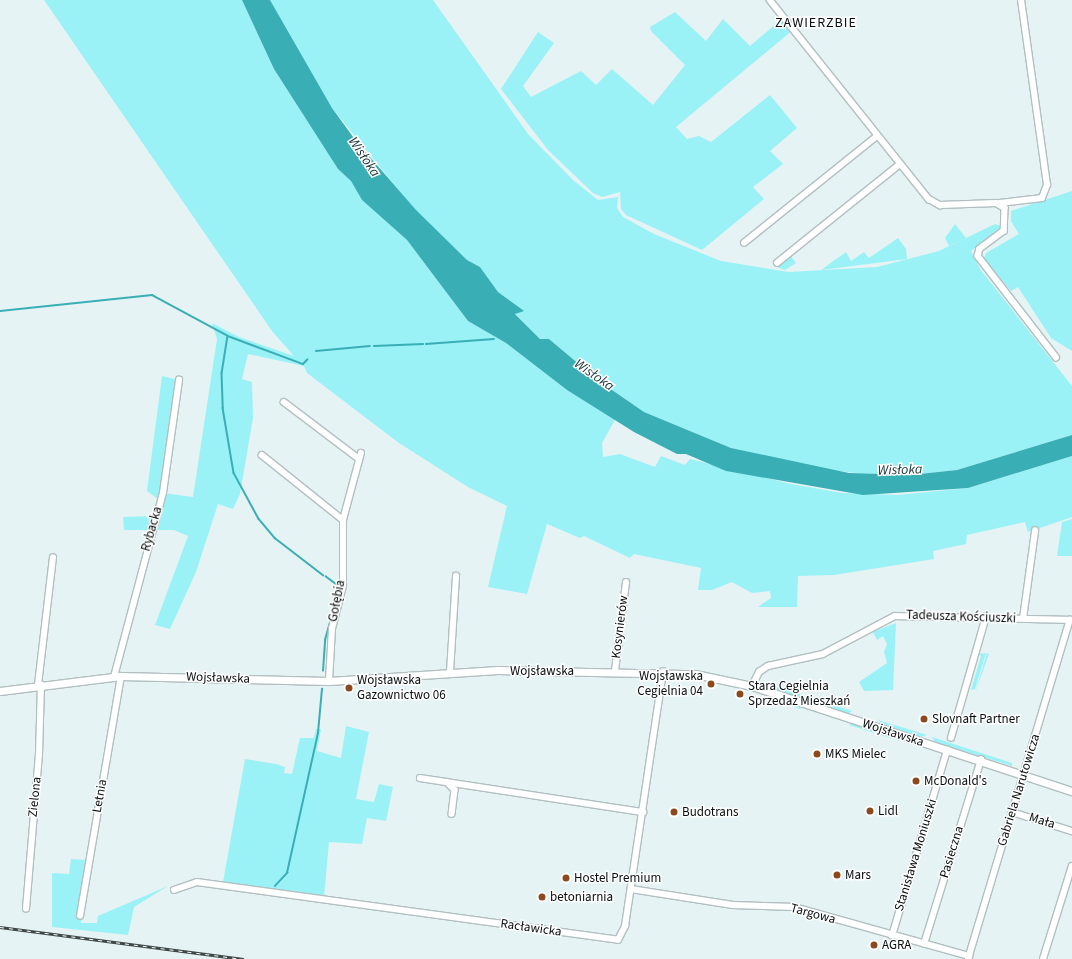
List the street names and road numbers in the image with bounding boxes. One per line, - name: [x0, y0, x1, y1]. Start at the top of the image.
- street label: Rybacka: [138, 505, 166, 553]
- street label: Gołębia: [325, 579, 349, 623]
- street label: Kosynierów: [608, 595, 632, 659]
- street label: Tadeusza Kościuszki: [906, 607, 1016, 627]
- street label: Wojsławska: [510, 663, 574, 679]
- street label: Wojsławska: [186, 669, 250, 687]
- street label: Wojsławska: [860, 716, 926, 750]
- street label: Gabriela Narutowicza: [995, 732, 1043, 848]
- street label: Zielona: [25, 776, 45, 818]
- street label: Letnia: [89, 778, 111, 814]
- street label: Stanisława Moniuszki: [892, 797, 940, 913]
- street label: Mała: [1027, 810, 1057, 832]
- street label: Pasieczna: [937, 824, 967, 880]
- street label: Targowa: [789, 901, 837, 927]
- street label: Racławicka: [499, 916, 563, 940]

